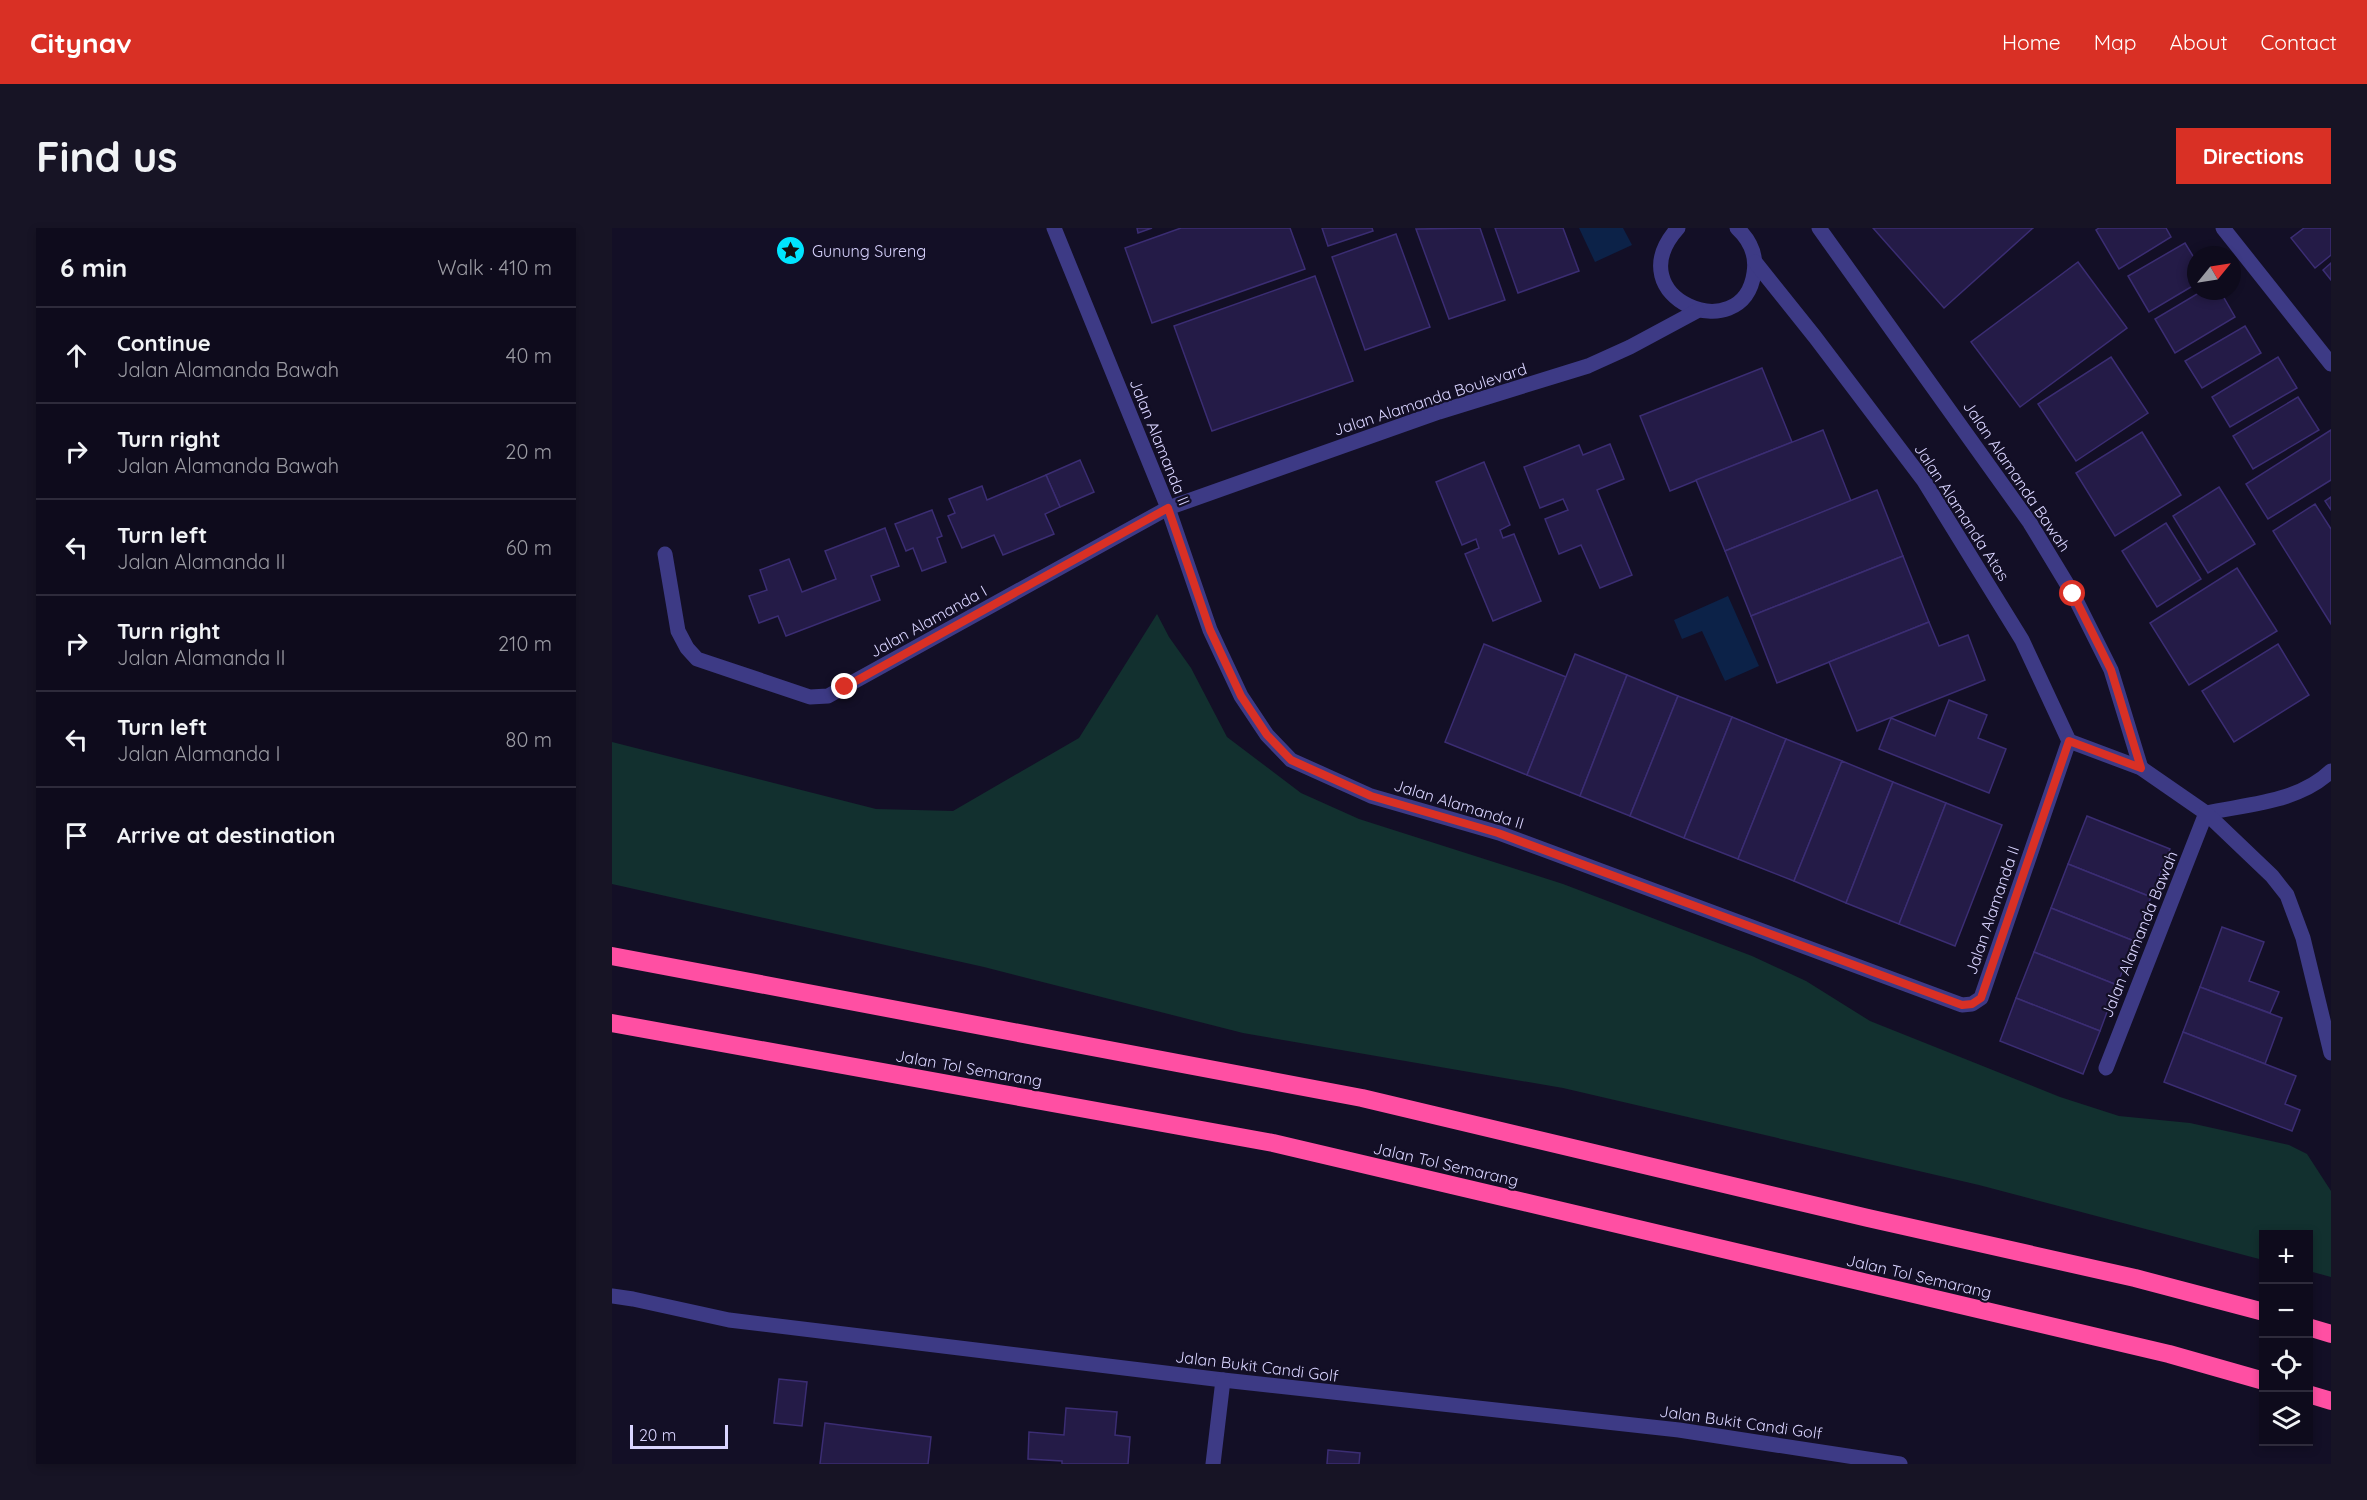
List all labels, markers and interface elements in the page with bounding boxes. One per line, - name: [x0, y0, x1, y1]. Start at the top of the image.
- text: Citynav: [30, 25, 132, 60]
- text: Home: [2002, 29, 2061, 55]
- text: Map: [2094, 29, 2137, 55]
- text: About: [2170, 29, 2228, 55]
- text: Contact: [2261, 29, 2337, 55]
- button: Directions: [2176, 128, 2331, 184]
- text: Find us: [36, 130, 178, 183]
- place icon: Gunung Sureng: [775, 235, 807, 267]
- place label: Gunung Sureng: [812, 241, 926, 261]
- north arrow: [2187, 246, 2241, 300]
- text: 6 min: [60, 251, 127, 284]
- text: Walk · 410 m: [437, 255, 552, 280]
- text: Continue: [117, 329, 211, 357]
- icon: ahead: [60, 339, 93, 372]
- text: 40 m: [506, 343, 552, 368]
- text: Jalan Alamanda Bawah: [117, 357, 339, 382]
- street label: Jalan Alamanda Boulevard: [1331, 358, 1529, 440]
- street label: Jalan Alamanda II: [1125, 376, 1195, 508]
- street label: Jalan Alamanda Bawah: [1959, 397, 2075, 555]
- text: Turn right: [117, 425, 221, 453]
- icon: right: [60, 435, 93, 468]
- text: 20 m: [505, 439, 552, 464]
- street label: Jalan Alamanda Atas: [1910, 440, 2014, 584]
- text: Jalan Alamanda Bawah: [117, 453, 339, 478]
- text: Turn left: [117, 521, 207, 549]
- icon: left: [60, 531, 93, 564]
- text: 60 m: [506, 535, 552, 560]
- text: Jalan Alamanda II: [117, 549, 286, 574]
- route start: [2059, 580, 2085, 606]
- street label: Jalan Alamanda I: [866, 581, 990, 661]
- text: Turn right: [117, 617, 221, 645]
- icon: right: [60, 627, 93, 660]
- text: 210 m: [498, 631, 552, 656]
- text: Jalan Alamanda II: [117, 645, 286, 670]
- route end: [831, 673, 857, 699]
- text: Turn left: [117, 713, 207, 741]
- icon: left: [60, 723, 93, 756]
- text: 80 m: [506, 727, 552, 752]
- text: Jalan Alamanda I: [117, 741, 281, 766]
- street label: Jalan Alamanda II: [1392, 775, 1526, 833]
- icon: arrive: [60, 819, 93, 852]
- text: Arrive at destination: [117, 821, 335, 849]
- street label: Jalan Alamanda II: [1961, 843, 2023, 977]
- street label: Jalan Alamanda Bawah: [2096, 848, 2182, 1020]
- street label: Jalan Tol Semarang: [894, 1045, 1044, 1091]
- street label: Jalan Tol Semarang: [1371, 1138, 1521, 1190]
- map controls: [2259, 1230, 2313, 1446]
- button: +: [2259, 1230, 2313, 1284]
- street label: Jalan Tol Semarang: [1844, 1250, 1994, 1302]
- button: −: [2259, 1284, 2313, 1338]
- button: locate: [2259, 1338, 2313, 1392]
- street label: Jalan Bukit Candi Golf: [1174, 1346, 1340, 1386]
- button: layers: [2259, 1392, 2313, 1446]
- street label: Jalan Bukit Candi Golf: [1658, 1401, 1824, 1443]
- scale bar: [630, 1422, 728, 1450]
- text: 20 m: [639, 1425, 676, 1445]

